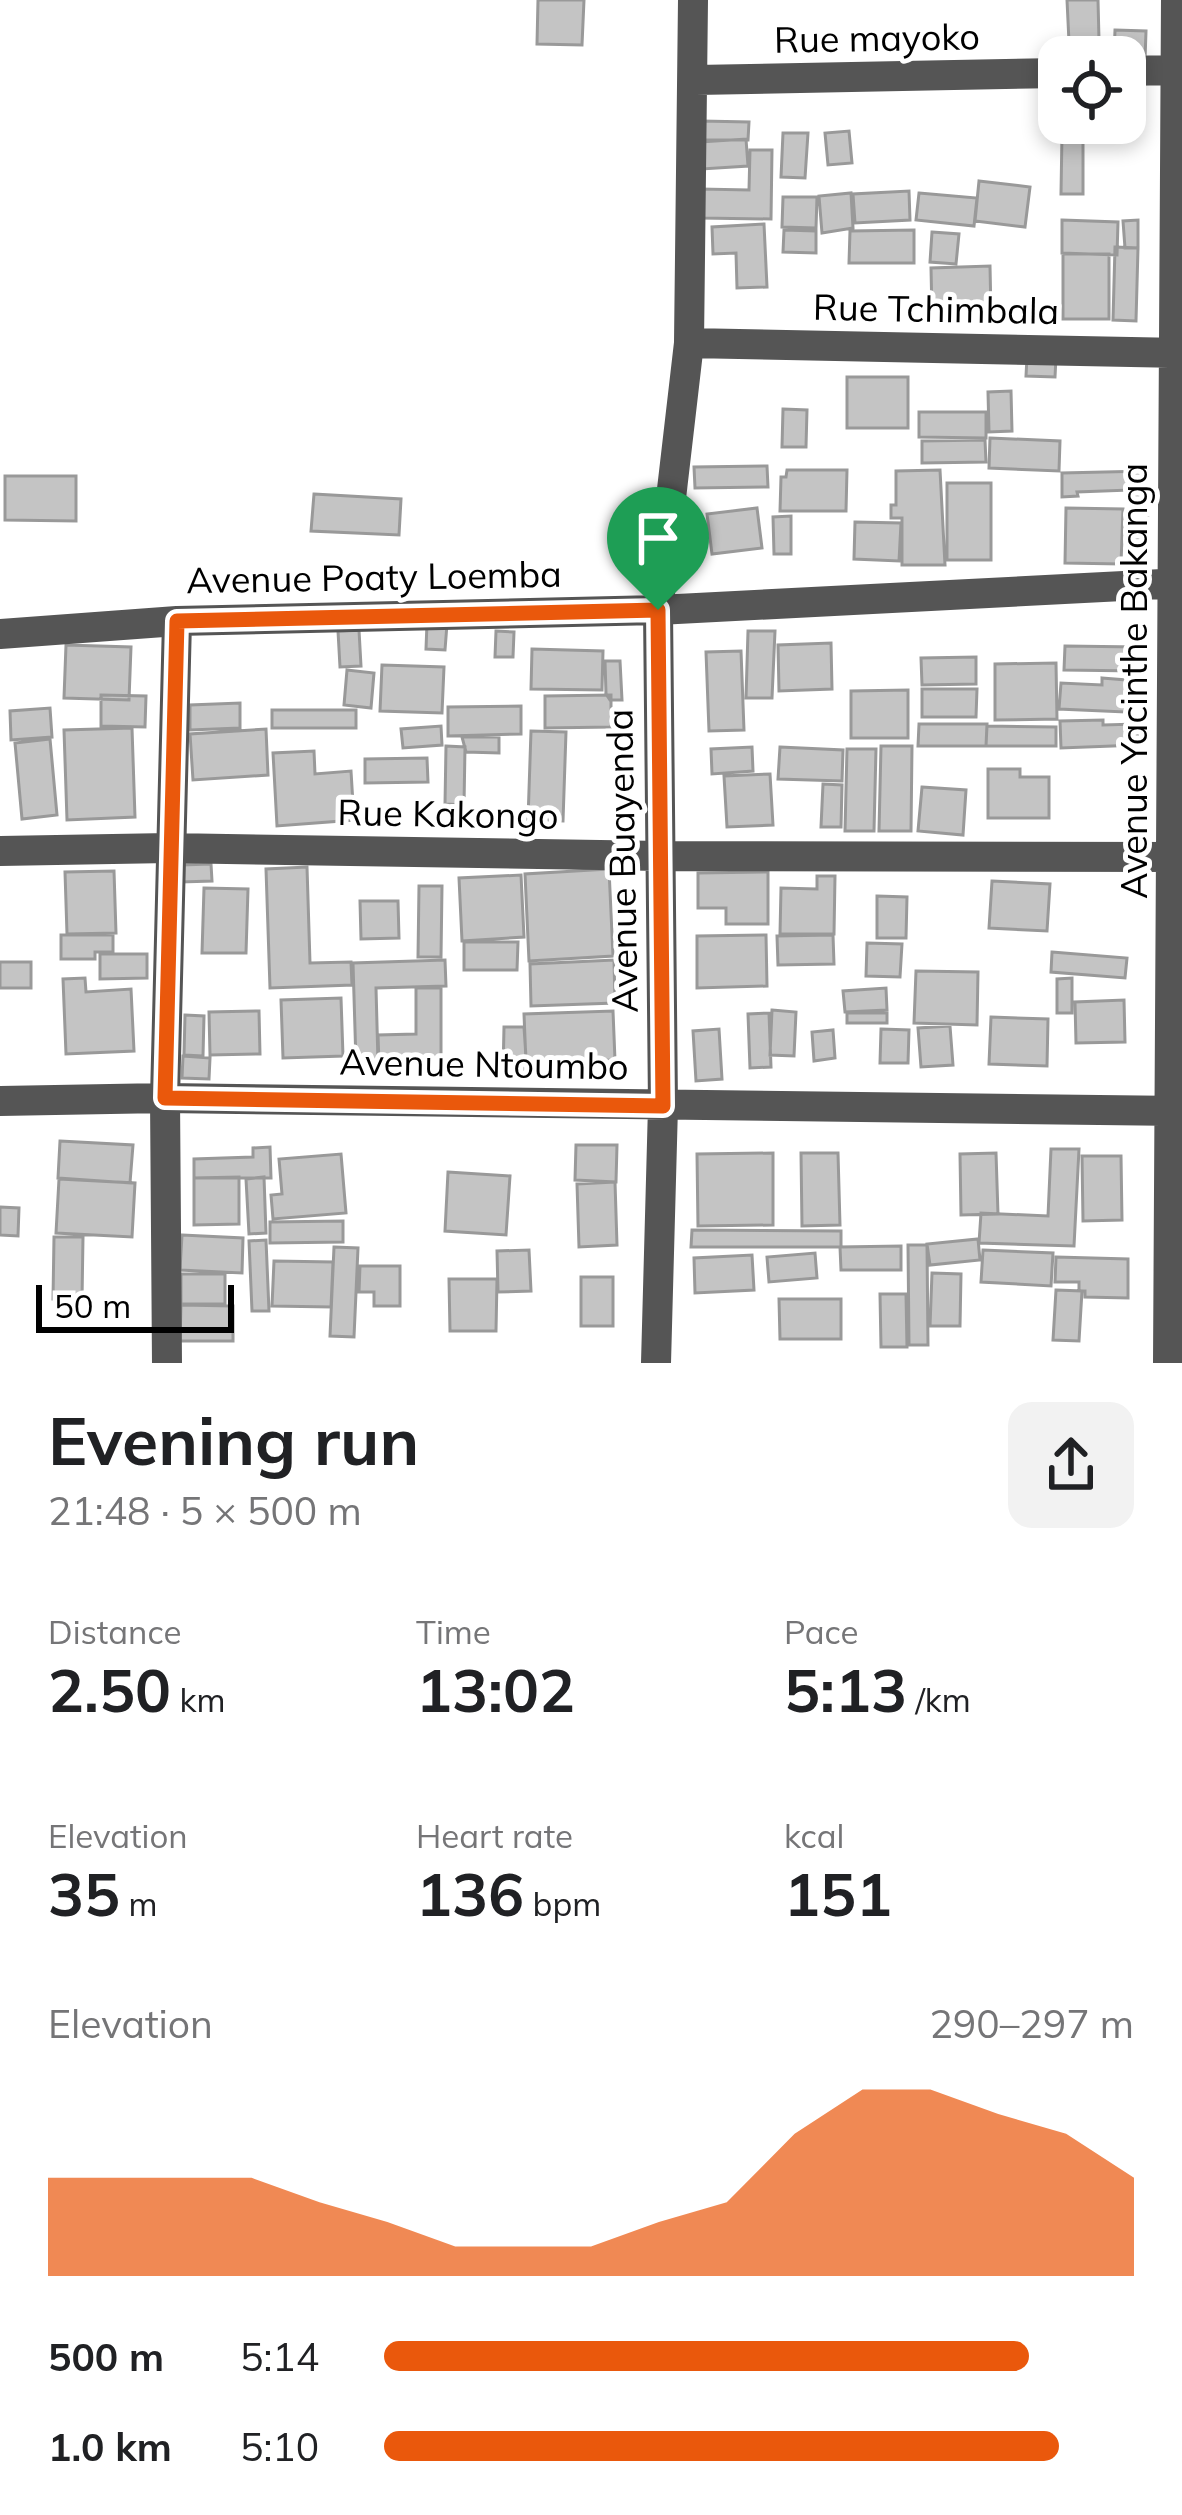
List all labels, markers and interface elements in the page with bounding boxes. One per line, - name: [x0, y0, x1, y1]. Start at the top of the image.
- street label: Rue mayoko: [774, 13, 980, 62]
- map controls: [1038, 36, 1146, 144]
- button: locate: [1038, 36, 1146, 144]
- street label: Rue Tchimbala: [813, 284, 1059, 333]
- street label: Avenue Yacinthe Bakanga: [1111, 463, 1156, 899]
- pin: [607, 487, 709, 610]
- icon: arrive: [625, 505, 691, 571]
- street label: Avenue Poaty Loemba: [186, 551, 562, 602]
- street label: Avenue Buayenda: [596, 709, 647, 1013]
- street label: Rue Kakongo: [337, 789, 559, 838]
- street label: Avenue Ntoumbo: [339, 1038, 629, 1089]
- scale bar: [36, 1279, 234, 1332]
- text: 50 m: [54, 1285, 131, 1326]
- text: Evening run: [48, 1399, 419, 1482]
- button: share: [1008, 1402, 1134, 1528]
- text: 21:48 · 5 × 500 m: [48, 1486, 362, 1535]
- text: Distance: [48, 1611, 181, 1652]
- text: Time: [416, 1611, 491, 1652]
- text: Pace: [784, 1611, 858, 1652]
- text: 2.50: [48, 1652, 171, 1727]
- text: 13:02: [416, 1652, 575, 1727]
- text: 5:13: [784, 1652, 907, 1727]
- text: km: [171, 1679, 225, 1720]
- text: /km: [907, 1679, 971, 1720]
- text: Elevation: [48, 1815, 188, 1856]
- text: Heart rate: [416, 1815, 573, 1856]
- text: kcal: [784, 1815, 844, 1856]
- text: 35: [48, 1856, 120, 1931]
- text: 136: [416, 1856, 524, 1931]
- text: 151: [784, 1856, 892, 1931]
- text: m: [120, 1883, 158, 1924]
- text: bpm: [524, 1883, 601, 1924]
- text: Elevation: [48, 1999, 213, 2048]
- text: 290–297 m: [929, 1999, 1134, 2048]
- text: 500 m: [48, 2332, 164, 2381]
- text: 5:14: [240, 2332, 319, 2381]
- text: 1.0 km: [48, 2422, 172, 2471]
- text: 5:10: [240, 2422, 319, 2471]

